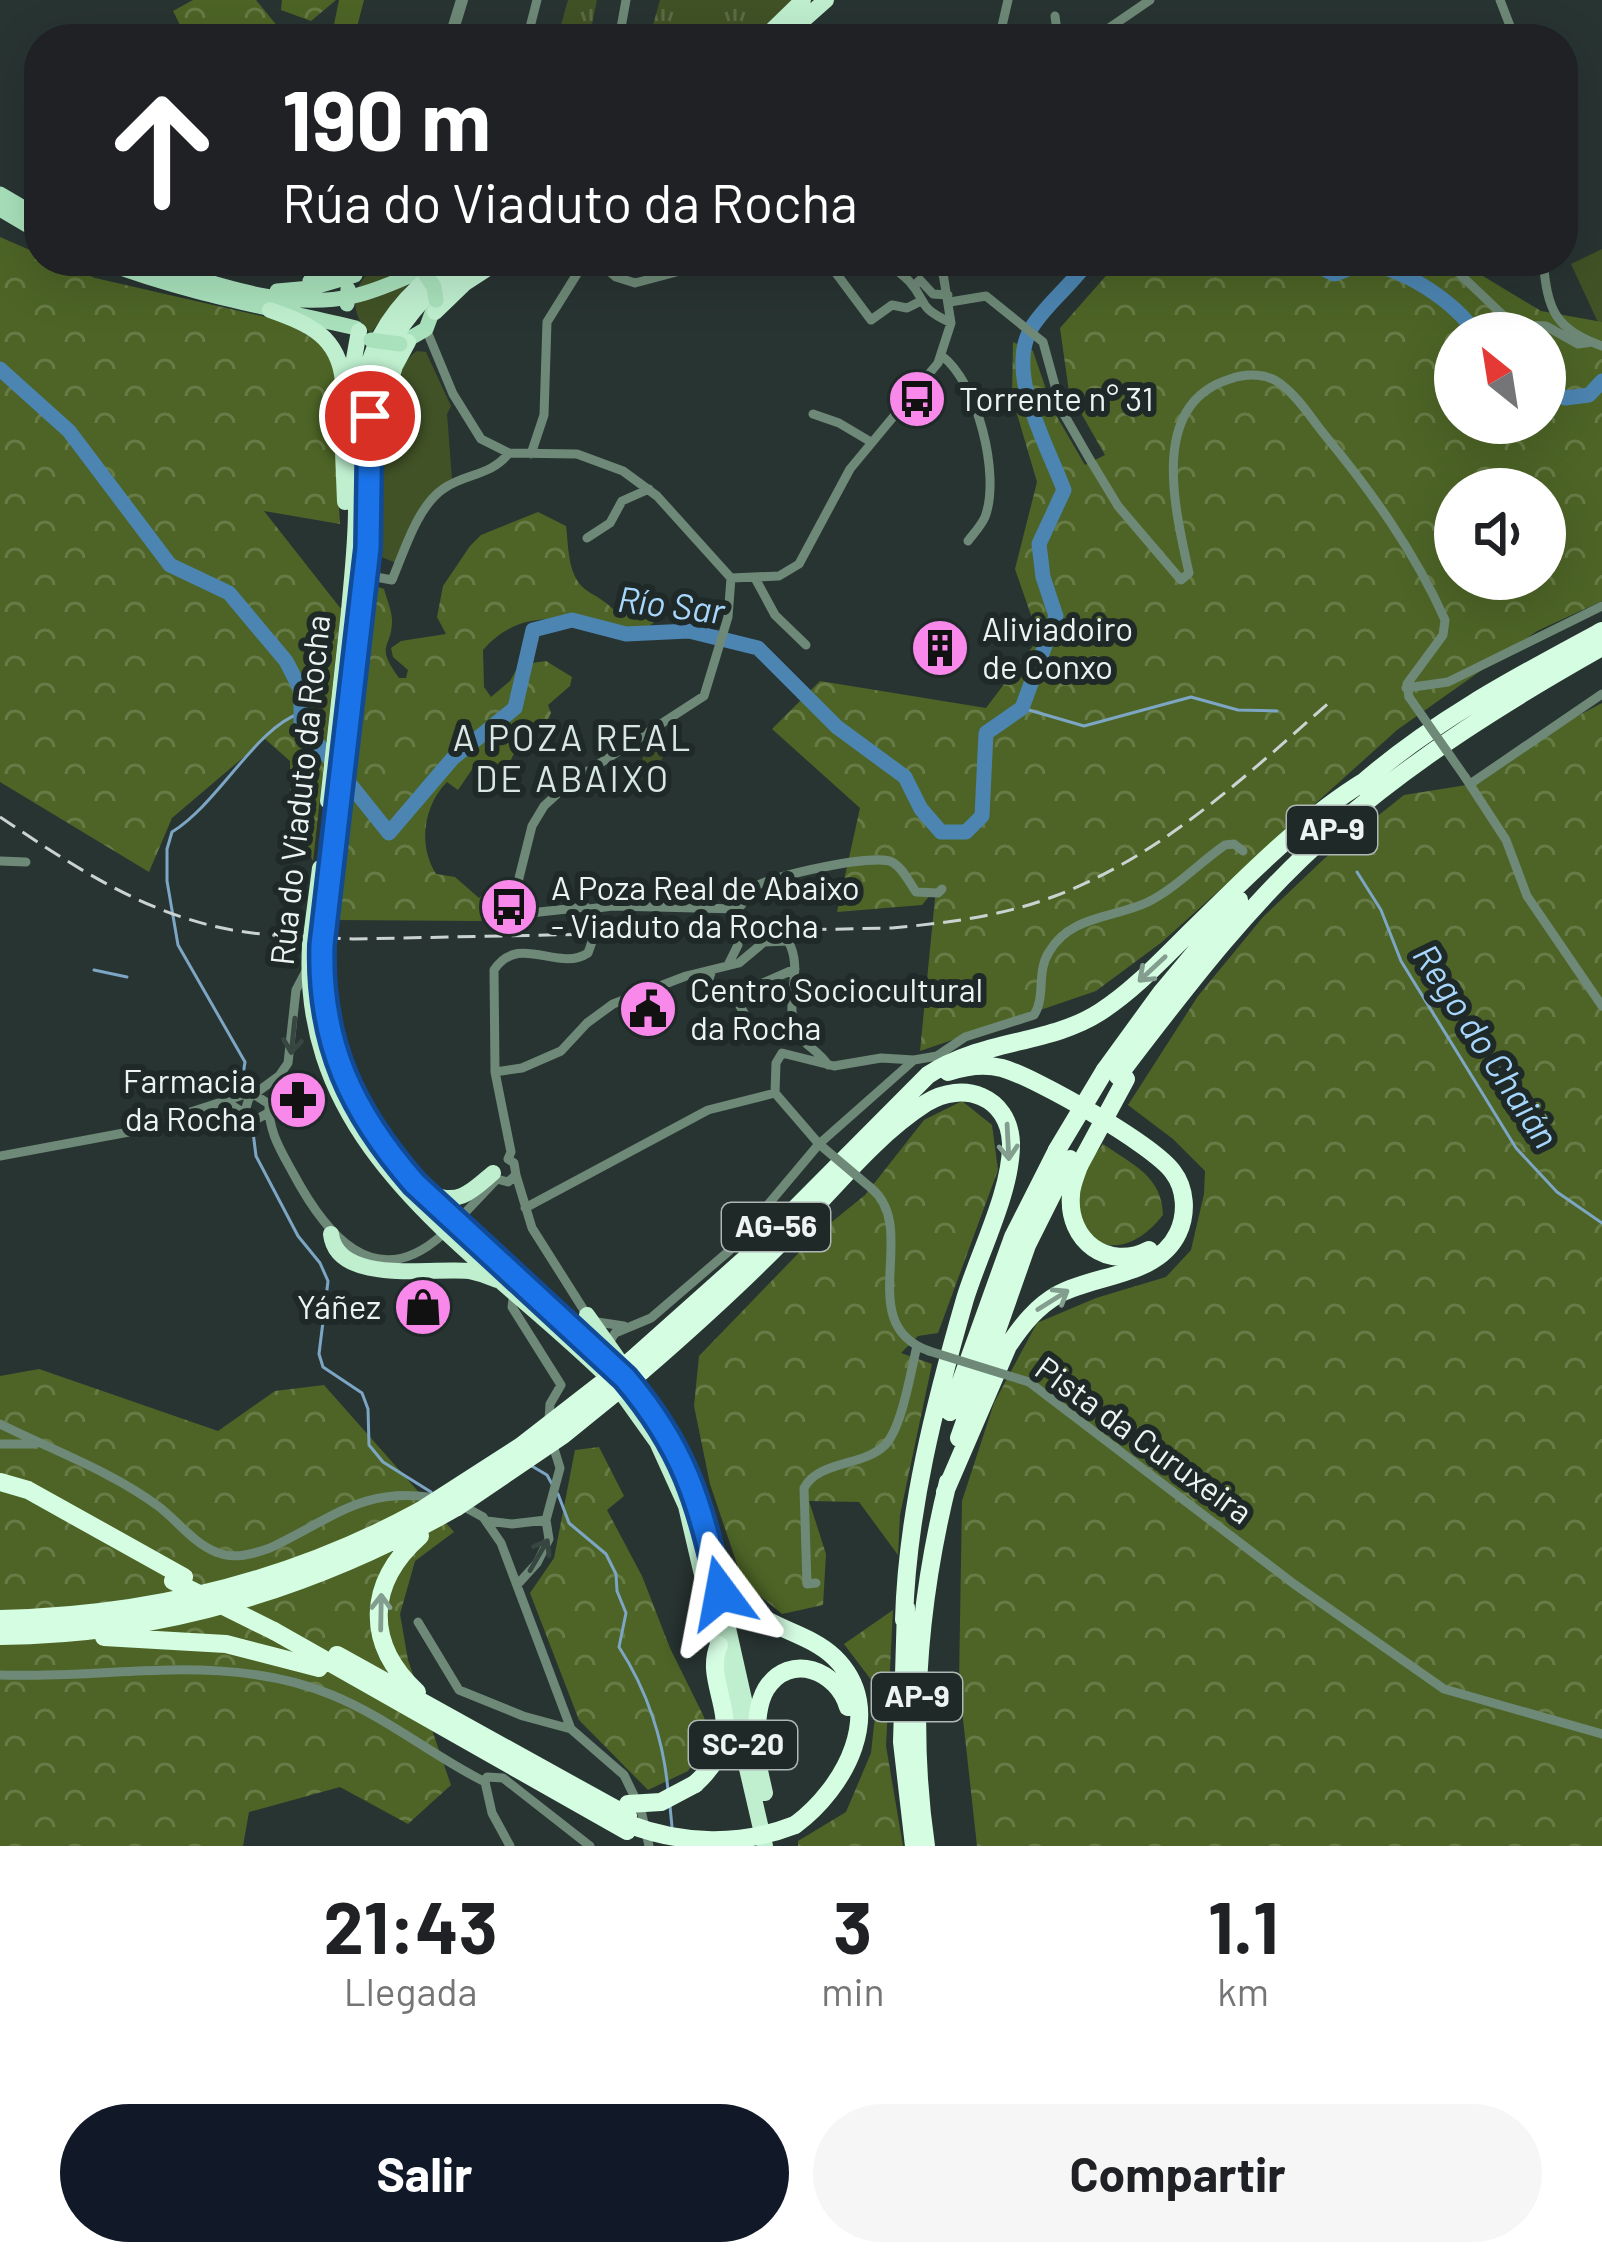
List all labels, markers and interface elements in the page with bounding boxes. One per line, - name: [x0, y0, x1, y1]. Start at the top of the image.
- text: 190 m: [282, 67, 491, 168]
- icon: ahead: [84, 72, 240, 228]
- text: Rúa do Viaduto da Rocha: [282, 169, 858, 234]
- north arrow: [1434, 312, 1566, 444]
- map controls: [1434, 312, 1566, 600]
- pin: [319, 365, 421, 467]
- bus stop icon: Torrente n° 31: [886, 368, 948, 430]
- place label: Torrente n° 31: [959, 378, 1154, 418]
- icon: arrive: [337, 383, 403, 449]
- button: sound: [1434, 468, 1566, 600]
- water label: Río Sar: [615, 576, 728, 632]
- place label: Aliviadoiro de Conxo: [982, 608, 1133, 686]
- street label: Rúa do Viaduto da Rocha: [261, 613, 337, 967]
- building icon: Aliviadoiro de Conxo: [909, 617, 971, 679]
- district label: A POZA REAL DE ABAIXO: [453, 715, 693, 799]
- road number: AP-9: [1287, 806, 1377, 854]
- place label: A Poza Real de Abaixo - Viaduto da Rocha: [551, 867, 860, 945]
- bus stop icon: A Poza Real de Abaixo - Viaduto da Rocha: [478, 876, 540, 938]
- water label: Rego do Chaián: [1405, 935, 1569, 1155]
- one-way arrow: [1138, 954, 1167, 982]
- place label: Centro Sociocultural da Rocha: [690, 969, 983, 1047]
- public building icon: Centro Sociocultural da Rocha: [617, 978, 679, 1040]
- one-way arrow: [281, 1015, 304, 1054]
- place label: Farmacia da Rocha: [123, 1060, 256, 1138]
- pharmacy icon: Farmacia da Rocha: [267, 1069, 329, 1131]
- one-way arrow: [997, 1122, 1020, 1161]
- road number: AG-56: [722, 1203, 830, 1251]
- shop icon: Yáñez: [392, 1276, 454, 1338]
- place label: Yáñez: [297, 1286, 381, 1326]
- one-way arrow: [1035, 1288, 1069, 1313]
- street label: Pista da Curuxeira: [1028, 1347, 1261, 1531]
- position arrow: [658, 1530, 784, 1656]
- one-way arrow: [527, 1538, 551, 1572]
- one-way arrow: [370, 1593, 393, 1632]
- road number: AP-9: [872, 1673, 962, 1721]
- road number: SC-20: [689, 1721, 797, 1769]
- text: 21:43: [324, 1882, 498, 1968]
- text: 3: [833, 1882, 872, 1968]
- text: 1.1: [1208, 1882, 1278, 1968]
- text: Llegada: [344, 1967, 478, 2014]
- text: min: [821, 1967, 884, 2014]
- text: km: [1217, 1967, 1269, 2014]
- button: Salir: [60, 2104, 789, 2242]
- button: Compartir: [813, 2104, 1542, 2242]

